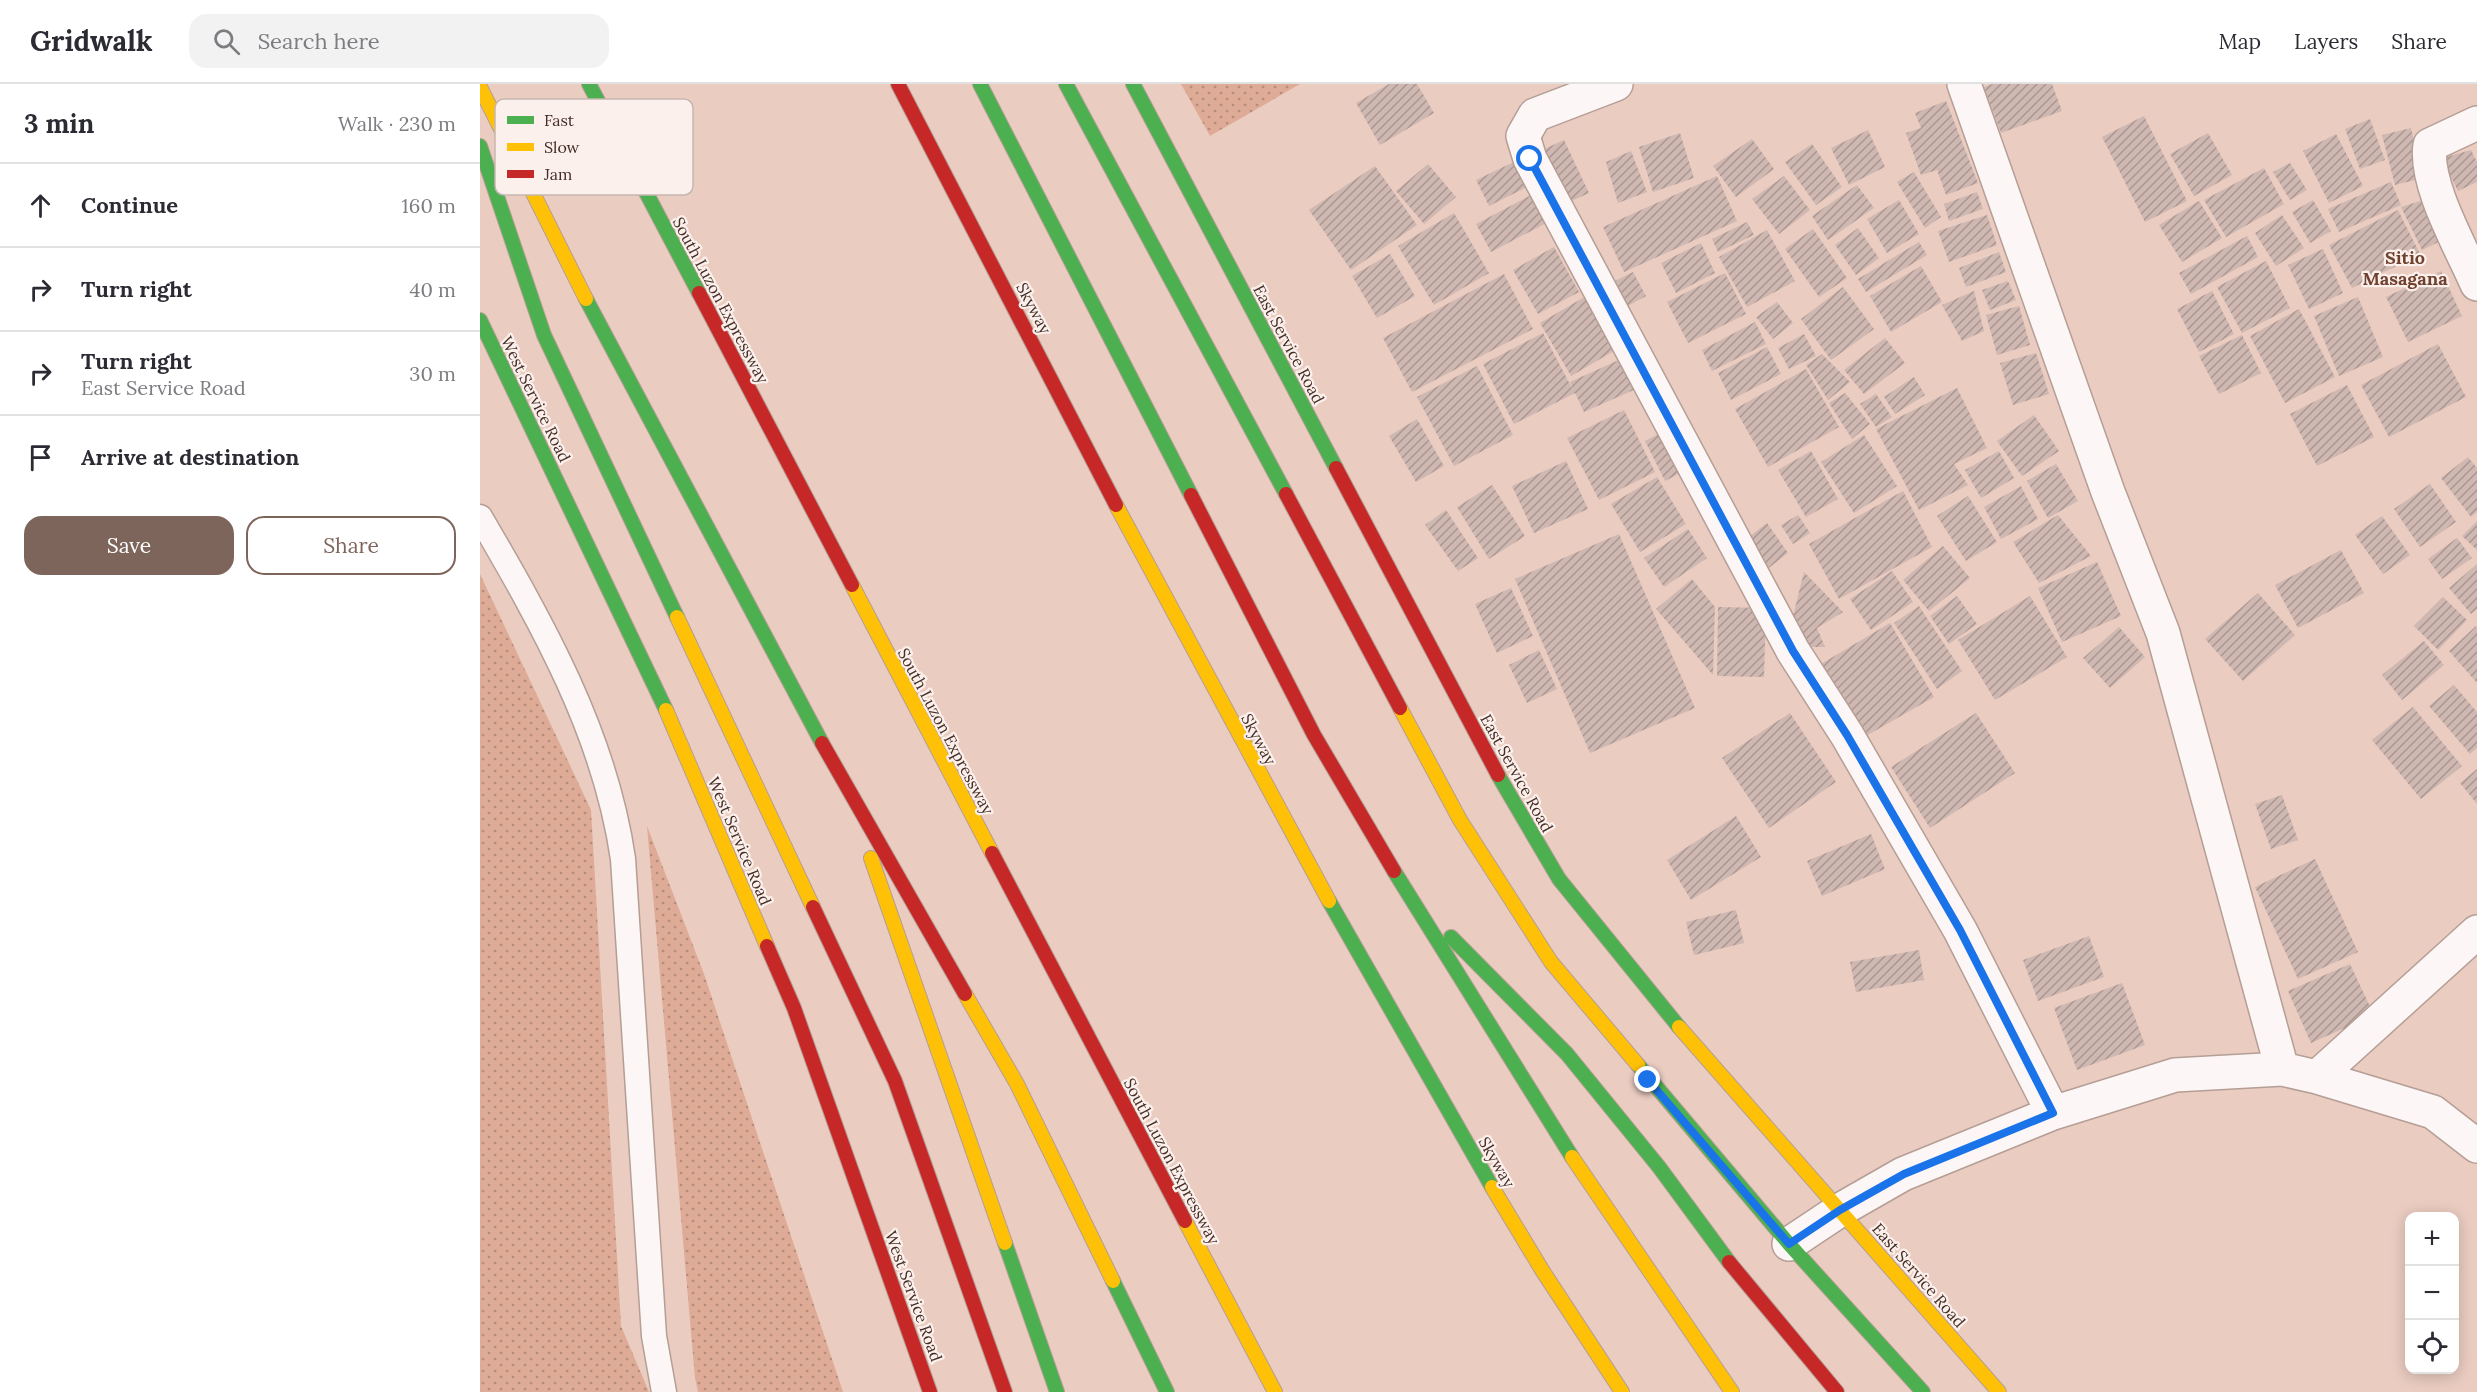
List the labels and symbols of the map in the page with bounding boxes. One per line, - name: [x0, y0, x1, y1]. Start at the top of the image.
- legend: [495, 99, 693, 195]
- text: Fast: [544, 110, 575, 130]
- text: Slow: [544, 137, 580, 157]
- route start: [1516, 145, 1542, 171]
- text: Jam: [543, 164, 572, 184]
- street label: South Luzon Expressway: [669, 213, 774, 387]
- district label: Sitio Masagana: [2362, 246, 2448, 290]
- street label: Skyway: [1012, 279, 1056, 338]
- street label: East Service Road: [1249, 281, 1329, 407]
- street label: West Service Road: [497, 333, 575, 466]
- street label: South Luzon Expressway: [894, 644, 999, 818]
- street label: Skyway: [1237, 710, 1281, 769]
- street label: East Service Road: [1476, 711, 1558, 836]
- street label: West Service Road: [704, 774, 776, 909]
- route end: [1634, 1066, 1660, 1092]
- street label: South Luzon Expressway: [1120, 1074, 1225, 1248]
- street label: Skyway: [1475, 1133, 1520, 1191]
- street label: East Service Road: [1868, 1219, 1970, 1332]
- street label: West Service Road: [881, 1228, 947, 1364]

